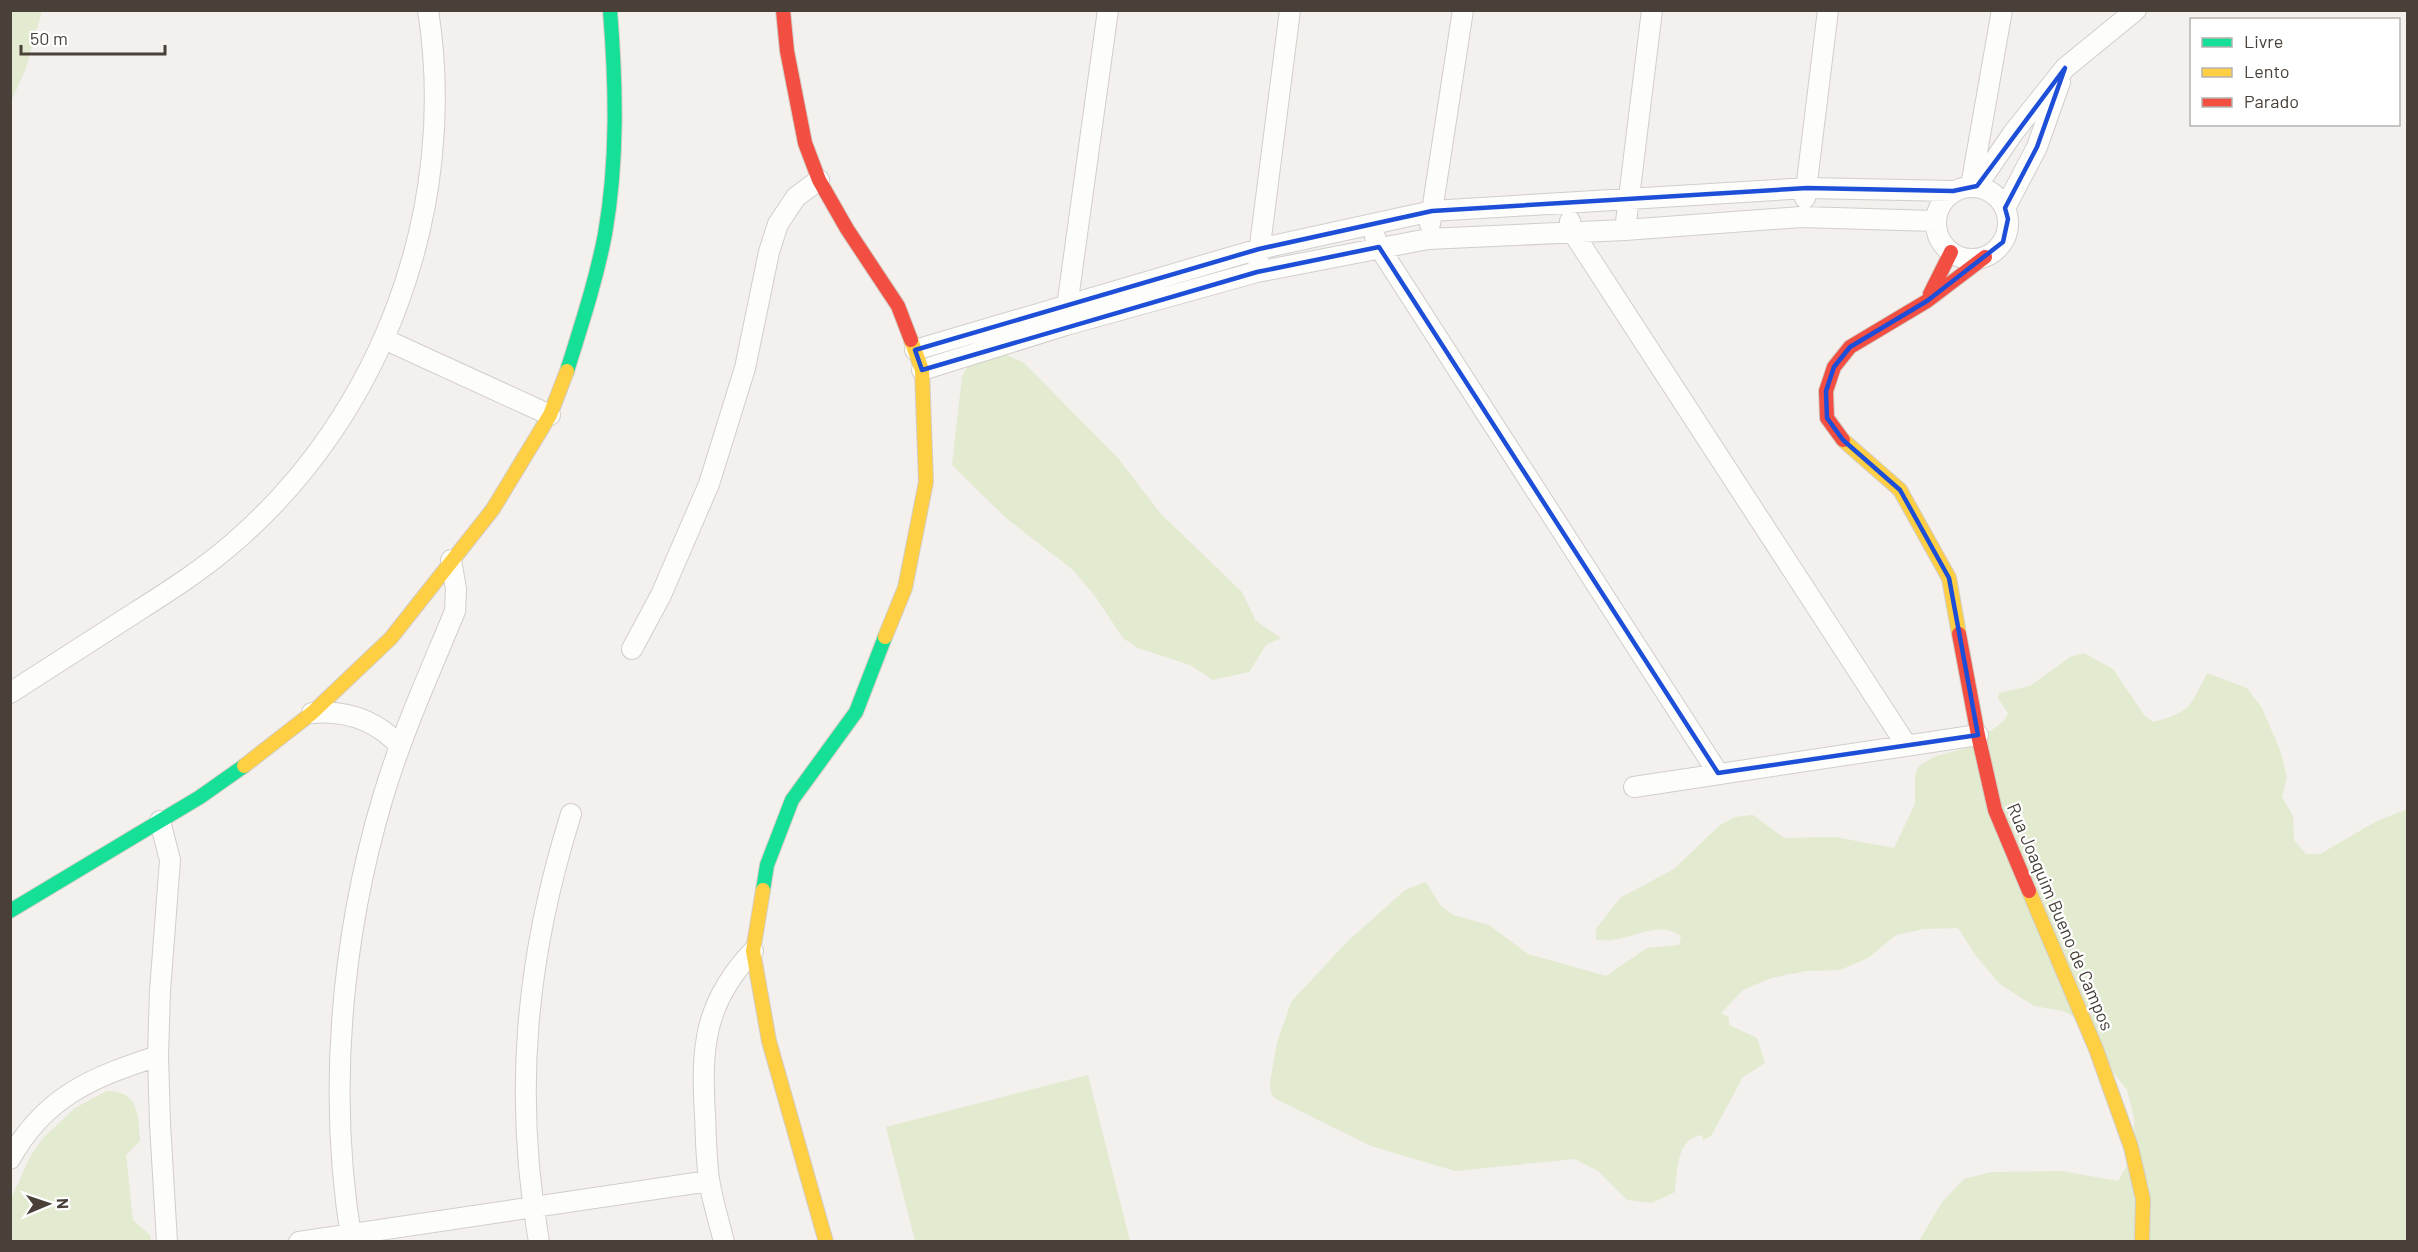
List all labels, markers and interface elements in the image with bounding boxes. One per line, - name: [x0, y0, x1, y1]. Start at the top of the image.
- scale bar: [21, 18, 165, 56]
- legend: [2190, 18, 2400, 126]
- text: 50 m: [30, 27, 68, 49]
- text: Livre: [2244, 30, 2283, 52]
- text: Lento: [2244, 60, 2290, 82]
- text: Parado: [2244, 90, 2299, 112]
- street label: Rua Joaquim Bueno de Campos: [2003, 800, 2119, 1034]
- north arrow: [18, 1174, 78, 1234]
- text: N: [54, 1198, 73, 1209]

